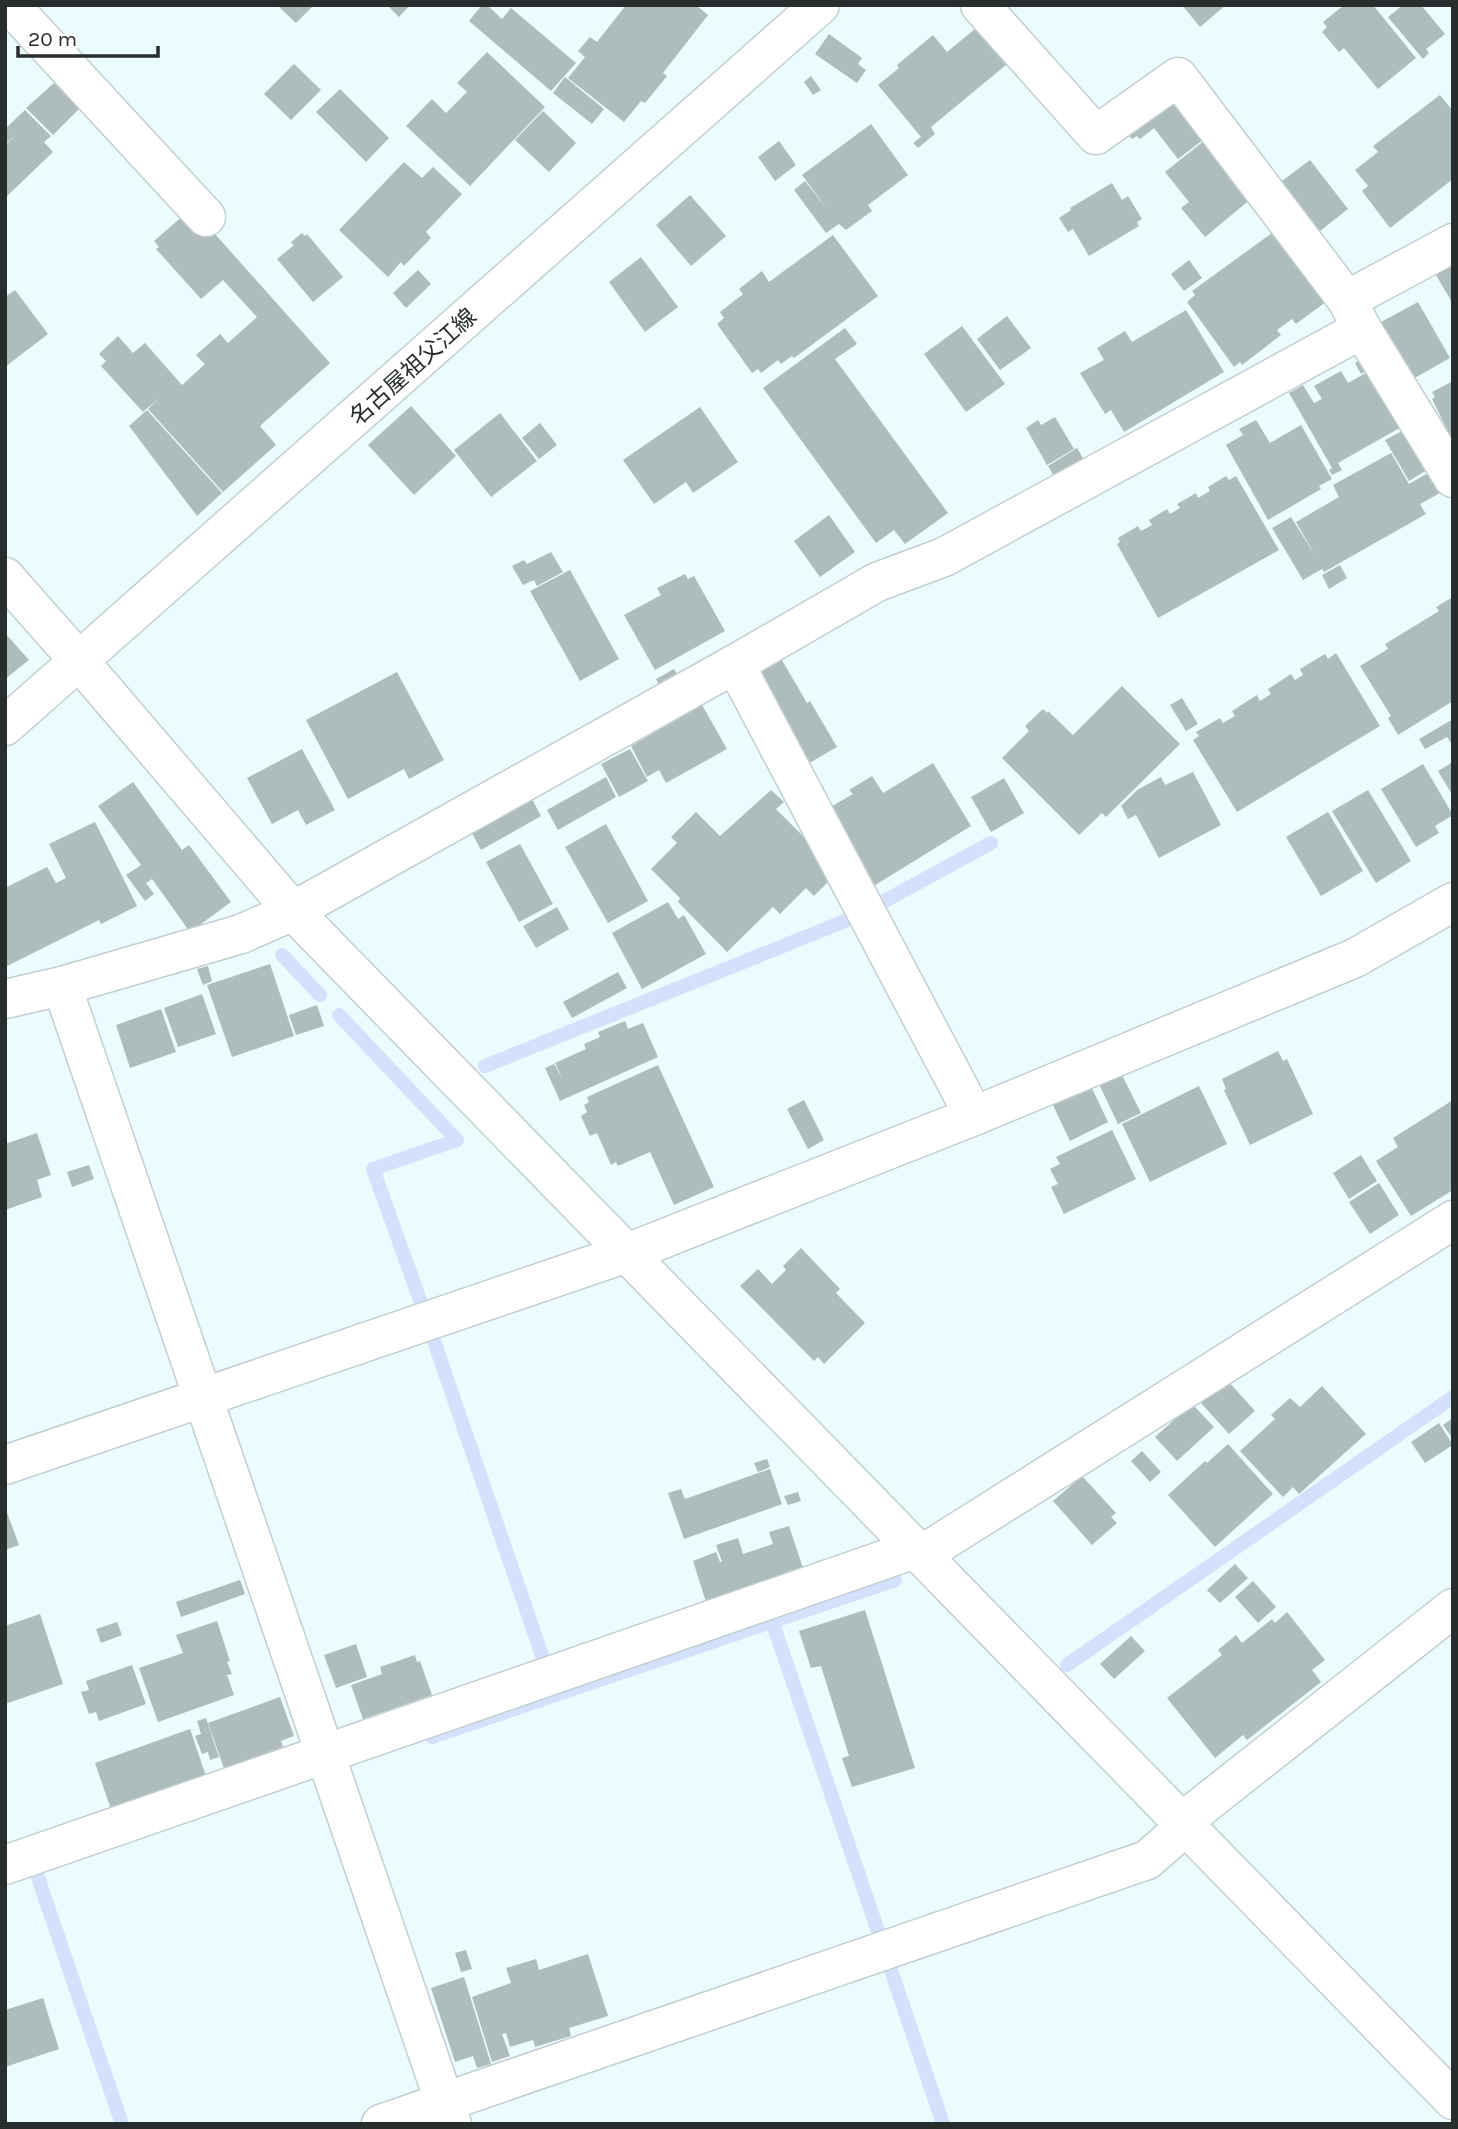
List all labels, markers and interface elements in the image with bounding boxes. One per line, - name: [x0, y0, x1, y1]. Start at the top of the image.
- scale bar: [18, 14, 158, 58]
- text: 20 m: [28, 27, 77, 51]
- street label: 名古屋祖父江線: [344, 303, 482, 431]

